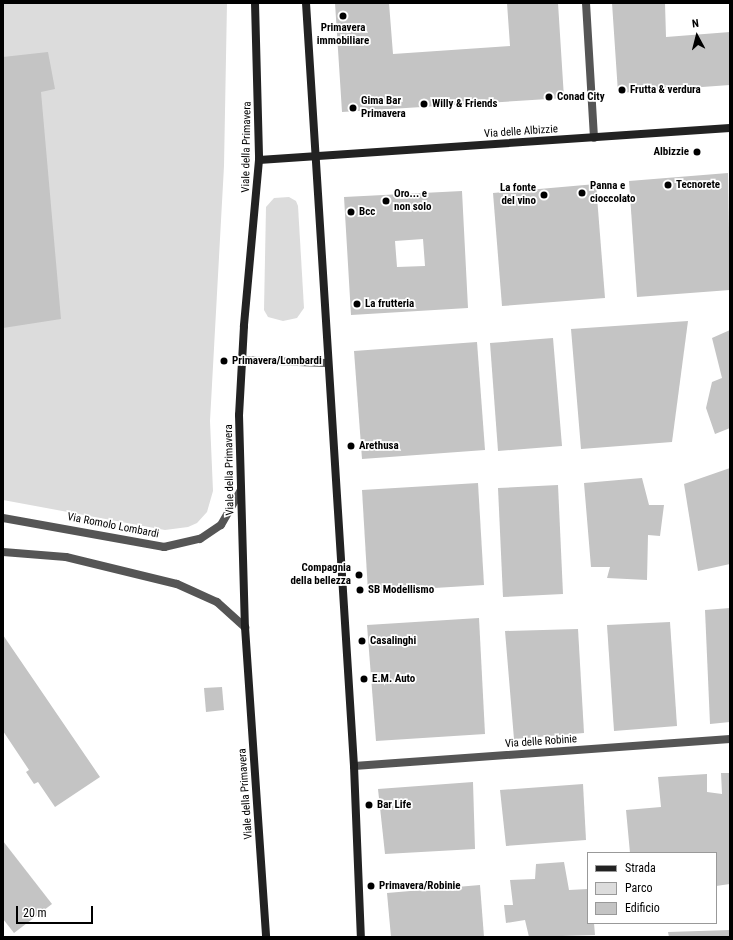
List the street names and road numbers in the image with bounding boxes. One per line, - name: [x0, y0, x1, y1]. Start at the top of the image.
- street label: Viale della Primavera: [240, 101, 254, 193]
- street label: Via delle Albizzie: [484, 123, 558, 141]
- street label: Viale della Primavera: [223, 424, 237, 516]
- street label: Via Romolo Lombardi: [66, 511, 160, 541]
- street label: Via delle Robinie: [505, 733, 577, 751]
- street label: Viale della Primavera: [236, 748, 256, 840]

